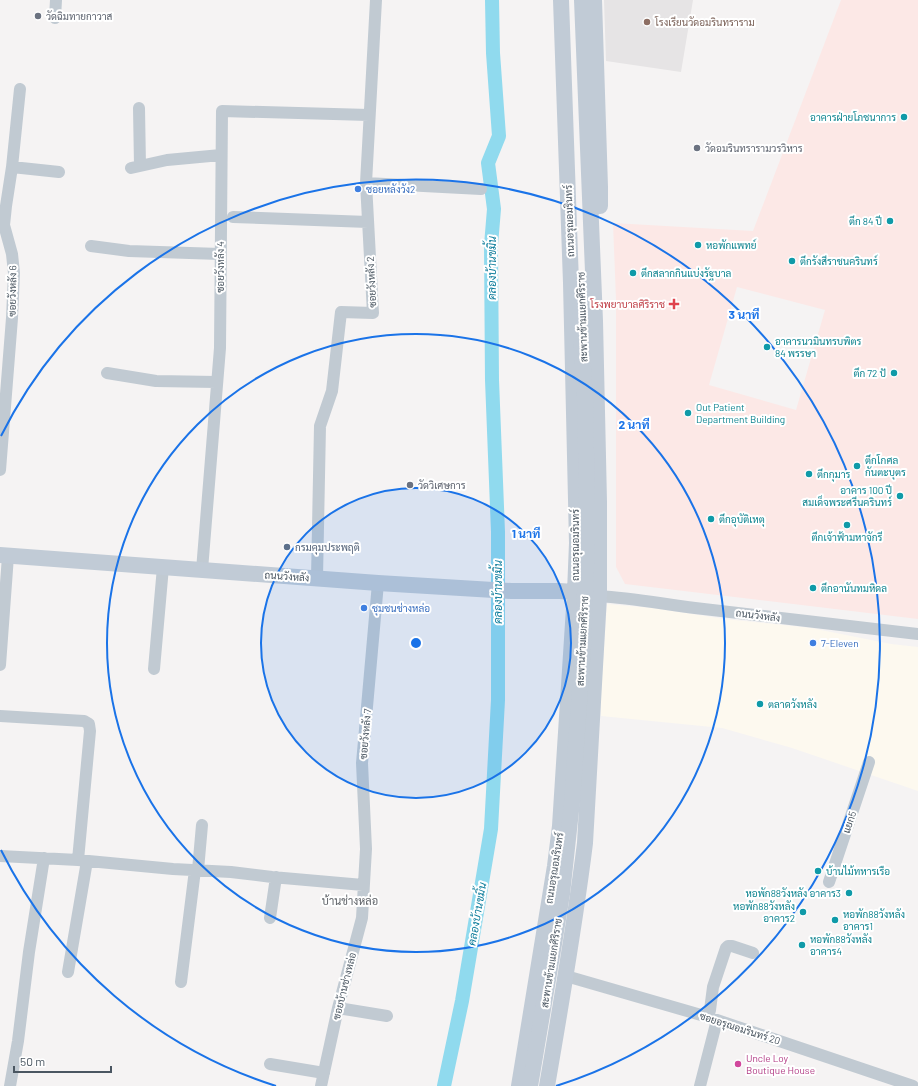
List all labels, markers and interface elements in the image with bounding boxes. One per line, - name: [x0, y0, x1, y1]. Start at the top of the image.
- place label: วัดฉิมทายกาวาส: [46, 10, 113, 22]
- marker: วัดฉิมทายกาวาส: [33, 11, 43, 21]
- place label: โรงเรียนวัดอมรินทราราม: [654, 16, 755, 28]
- marker: โรงเรียนวัดอมรินทราราม: [642, 17, 652, 27]
- place label: อาคารฝ่ายโภชนาการ: [810, 111, 896, 123]
- marker: อาคารฝ่ายโภชนาการ: [899, 112, 909, 122]
- place label: วัดอมรินทรารามวรวิหาร: [705, 142, 803, 154]
- marker: วัดอมรินทรารามวรวิหาร: [692, 143, 702, 153]
- place label: ซอยหลังวัง2: [366, 183, 415, 195]
- marker: ซอยหลังวัง2: [353, 184, 363, 194]
- street label: ถนนอรุณอมรินทร์: [561, 184, 578, 257]
- place label: ตึก 84 ปี: [849, 215, 882, 227]
- marker: ตึก 84 ปี: [885, 216, 895, 226]
- water label: คลองบ้านขมิ้น: [482, 236, 498, 300]
- place label: หอพักแพทย์: [706, 238, 756, 251]
- marker: หอพักแพทย์: [693, 240, 703, 250]
- street label: ซอยวังหลัง 4: [214, 241, 226, 293]
- place label: ตึกรังสีราชนครินทร์: [800, 254, 878, 267]
- street label: ซอยวังหลัง 2: [364, 256, 378, 308]
- marker: ตึกรังสีราชนครินทร์: [787, 256, 797, 266]
- street label: ซอยวังหลัง 6: [6, 265, 18, 317]
- place label: ตึกสลากกินแบ่งรัฐบาล: [641, 267, 731, 281]
- marker: ตึกสลากกินแบ่งรัฐบาล: [628, 268, 638, 278]
- street label: สะพานข้ามแยกศิริราช: [574, 272, 590, 362]
- place label: โรงพยาบาลศิริราช: [589, 298, 665, 310]
- marker: โรงพยาบาลศิริราช: [668, 298, 680, 310]
- text: 3 นาที: [729, 307, 760, 321]
- place label: อาคารนวมินทรบพิตร 84 พรรษา: [775, 335, 862, 359]
- marker: อาคารนวมินทรบพิตร 84 พรรษา: [762, 342, 772, 352]
- place label: ตึก 72 ปั: [853, 367, 886, 379]
- marker: ตึก 72 ปั: [889, 368, 899, 378]
- place label: Out Patient Department Building: [696, 401, 785, 425]
- marker: Out Patient Department Building: [683, 408, 693, 418]
- text: 2 นาที: [618, 417, 650, 431]
- place label: ตึกโกศล กันตะบุตร: [865, 454, 906, 480]
- marker: ตึกโกศล กันตะบุตร: [852, 461, 862, 471]
- place label: ตึกกุมาร: [817, 468, 851, 482]
- marker: ตึกกุมาร: [804, 469, 814, 479]
- place label: วัดวิเศษการ: [418, 479, 466, 491]
- marker: วัดวิเศษการ: [405, 480, 415, 490]
- place label: อาคาร 100 ปี สมเด็จพระศรีนครินทร์: [802, 484, 892, 508]
- marker: อาคาร 100 ปี สมเด็จพระศรีนครินทร์: [895, 491, 905, 501]
- street label: ถนนอรุณอมรินทร์: [568, 509, 583, 581]
- place label: ตึกอุบัติเหตุ: [719, 513, 765, 527]
- marker: ตึกอุบัติเหตุ: [706, 514, 716, 524]
- marker: ตึกเจ้าฟ้ามหาจักรี: [842, 520, 852, 530]
- text: 1 นาที: [512, 526, 540, 540]
- place label: ตึกเจ้าฟ้ามหาจักรี: [812, 531, 883, 543]
- place label: กรมคุมประพฤติ: [295, 541, 360, 555]
- marker: กรมคุมประพฤติ: [282, 542, 292, 552]
- water label: คลองบ้านขมิ้น: [488, 560, 504, 624]
- street label: ถนนวังหลัง: [264, 568, 310, 584]
- place label: ตึกอานันทมหิดล: [821, 582, 887, 594]
- marker: ตึกอานันทมหิดล: [808, 583, 818, 593]
- street label: สะพานข้ามแยกศิริราช: [574, 596, 590, 686]
- place label: ชุมชนช่างหล่อ: [372, 602, 430, 616]
- marker: ชุมชนช่างหล่อ: [359, 603, 369, 613]
- street label: ถนนวังหลัง: [735, 606, 781, 624]
- centre of rings: [409, 636, 423, 650]
- place label: 7-Eleven: [821, 637, 859, 649]
- marker: 7-Eleven: [808, 638, 818, 648]
- place label: ตลาดวังหลัง: [768, 698, 817, 710]
- marker: ตลาดวังหลัง: [755, 699, 765, 709]
- street label: ซอยวังหลัง 7: [357, 708, 373, 760]
- street label: แยก5: [840, 809, 858, 835]
- street label: ถนนอรุณอมรินทร์: [541, 831, 568, 905]
- place label: บ้านไม้ทหารเรือ: [826, 865, 890, 877]
- marker: บ้านไม้ทหารเรือ: [813, 866, 823, 876]
- water label: คลองบ้านขมิ้น: [461, 881, 488, 947]
- place label: หอพัก88วังหลัง อาคาร3: [745, 887, 841, 899]
- marker: หอพัก88วังหลัง อาคาร3: [844, 888, 854, 898]
- district label: บ้านช่างหล่อ: [322, 894, 378, 907]
- place label: หอพัก88วังหลัง อาคาร2: [733, 900, 795, 924]
- marker: หอพัก88วังหลัง อาคาร2: [798, 907, 808, 917]
- place label: หอพัก88วังหลัง อาคาร1: [843, 908, 905, 932]
- marker: หอพัก88วังหลัง อาคาร1: [830, 915, 840, 925]
- street label: สะพานข้ามแยกศิริราช: [538, 917, 564, 1009]
- place label: หอพัก88วังหลัง อาคาร4: [810, 933, 872, 957]
- marker: หอพัก88วังหลัง อาคาร4: [797, 940, 807, 950]
- street label: ซอยบ้านช่างหล่อ: [330, 951, 358, 1021]
- street label: ซอยอรุณอมรินทร์ 20: [697, 1008, 782, 1049]
- scale bar: [14, 1048, 111, 1074]
- place label: Uncle Loy Boutique House: [746, 1052, 815, 1076]
- text: 50 m: [20, 1054, 45, 1068]
- marker: Uncle Loy Boutique House: [733, 1059, 743, 1069]

